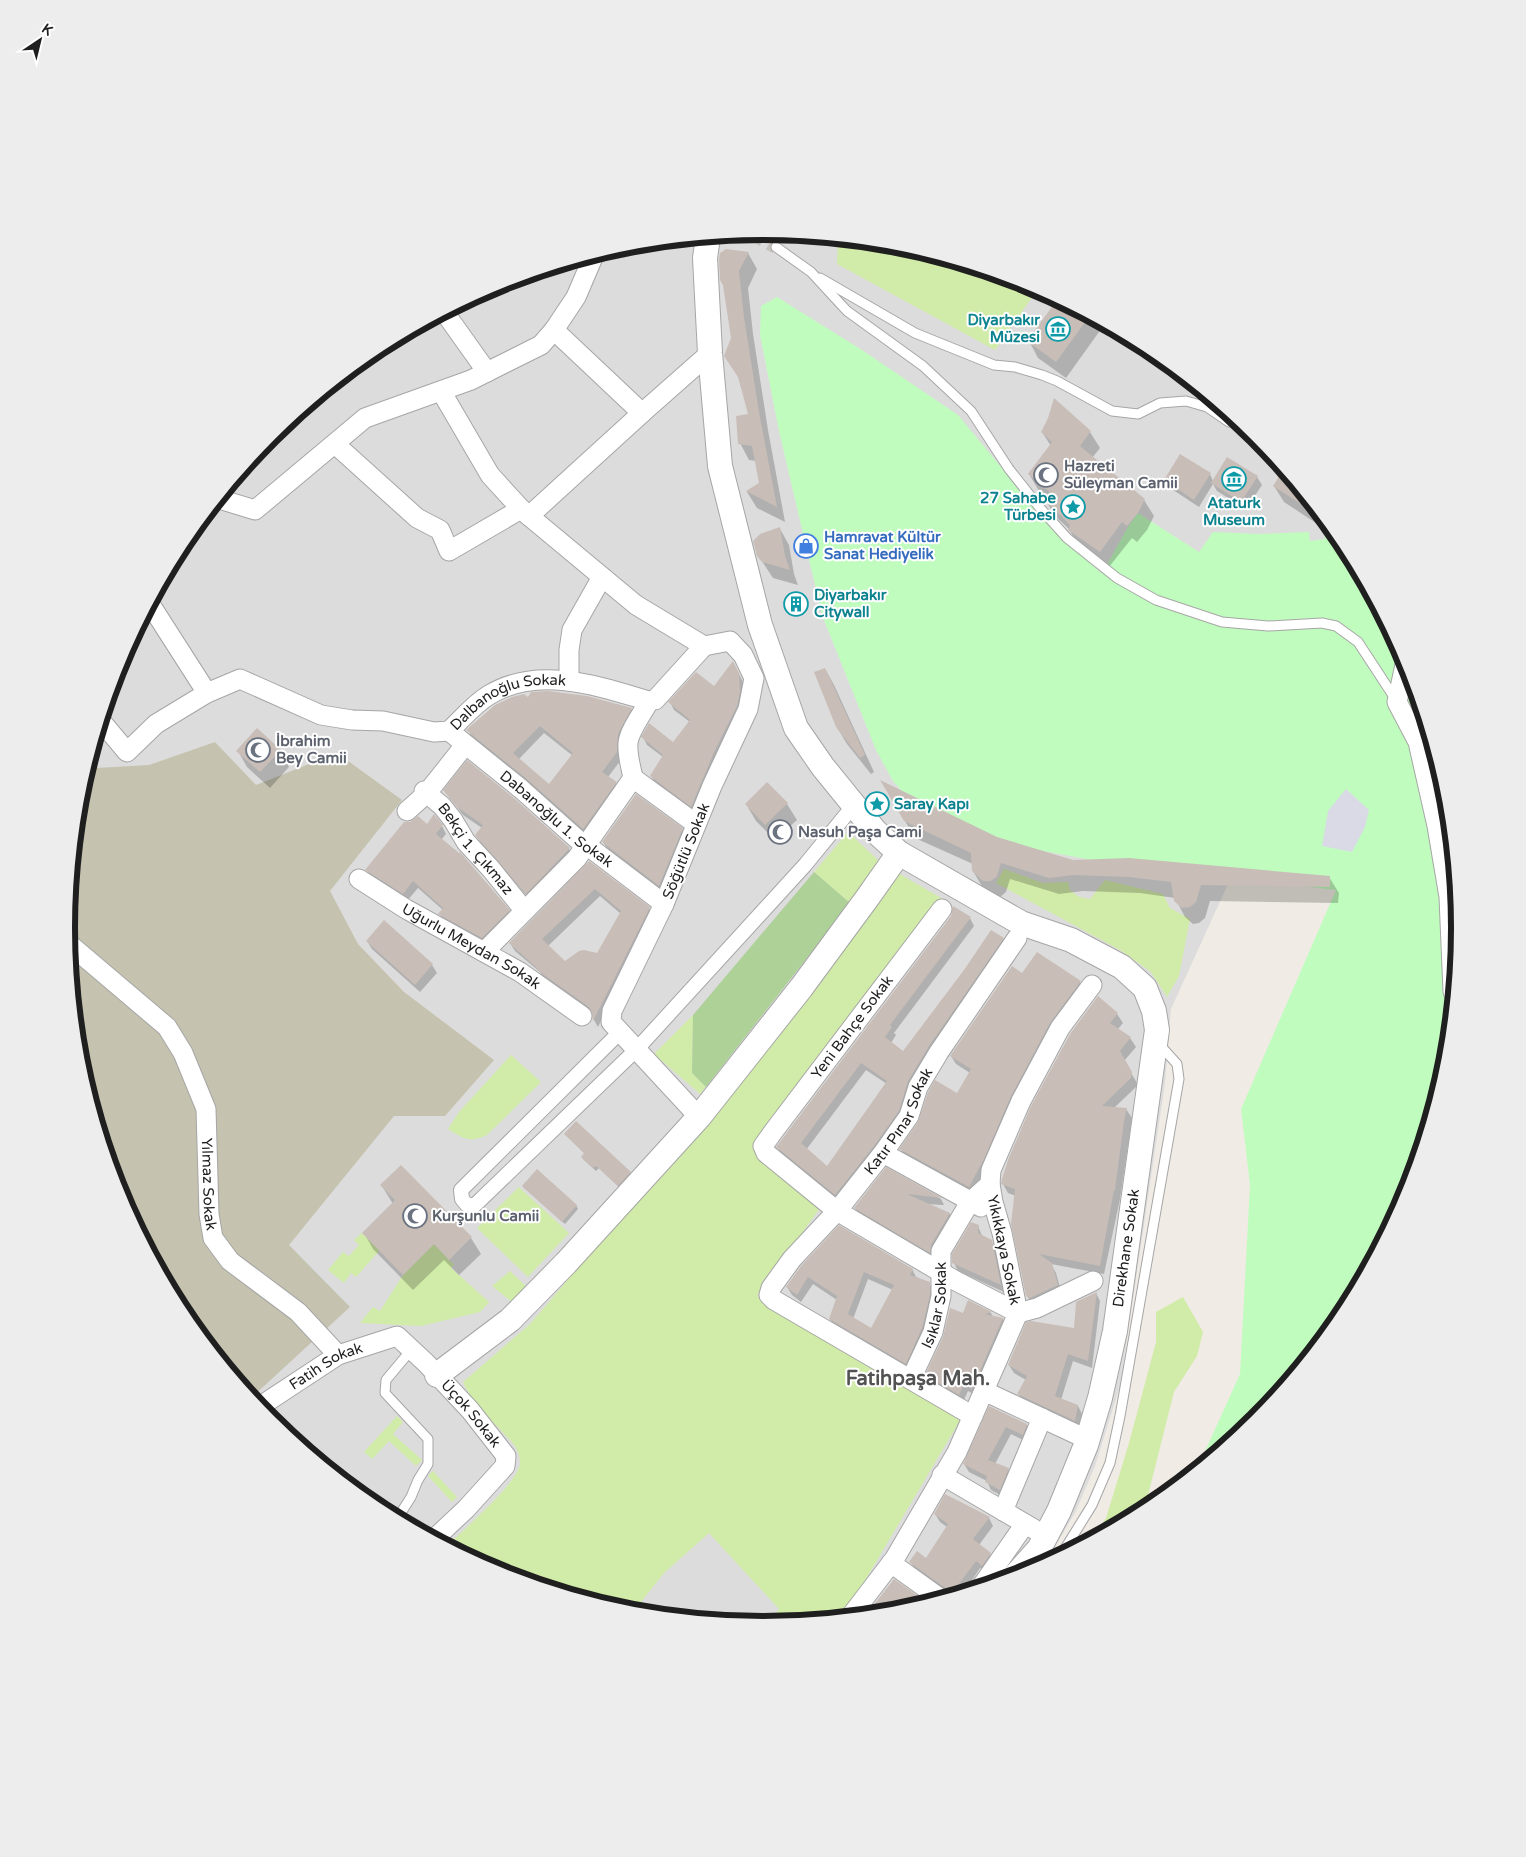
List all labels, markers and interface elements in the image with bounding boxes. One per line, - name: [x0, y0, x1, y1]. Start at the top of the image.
- north arrow: [15, 15, 65, 65]
- text: K: [38, 20, 56, 40]
- place label: Diyarbakır Müzesi: [967, 311, 1040, 346]
- museum icon: Diyarbakır Müzesi: [1045, 316, 1071, 342]
- place label: Hazreti Süleyman Camii: [1064, 457, 1178, 493]
- mosque icon: Hazreti Süleyman Camii: [1033, 462, 1059, 488]
- museum icon: Ataturk Museum: [1221, 466, 1247, 492]
- place label: 27 Sahabe Türbesi: [980, 489, 1057, 524]
- place icon: 27 Sahabe Türbesi: [1060, 494, 1086, 520]
- place label: Ataturk Museum: [1203, 494, 1265, 529]
- place label: Hamravat Kültür Sanat Hediyelik: [824, 528, 941, 564]
- shop icon: Hamravat Kültür Sanat Hediyelik: [793, 533, 819, 559]
- place label: Diyarbakır Citywall: [814, 586, 887, 622]
- building icon: Diyarbakır Citywall: [783, 591, 809, 617]
- street label: Dalbanoğlu Sokak: [446, 671, 567, 734]
- place label: İbrahim Bey Camii: [276, 732, 347, 768]
- mosque icon: İbrahim Bey Camii: [245, 737, 271, 763]
- street label: Dabanoğlu 1. Sokak: [496, 767, 617, 871]
- place icon: Saray Kapı: [864, 791, 890, 817]
- place label: Saray Kapı: [894, 795, 969, 814]
- street label: Bekçi 1. Çıkmaz: [434, 799, 517, 898]
- street label: Söğütlü Sokak: [658, 800, 714, 902]
- mosque icon: Nasuh Paşa Cami: [767, 819, 793, 845]
- place label: Nasuh Paşa Cami: [798, 823, 922, 842]
- street label: Uğurlu Meydan Sokak: [399, 900, 544, 993]
- street label: Yeni Bahçe Sokak: [807, 972, 897, 1082]
- street label: Katır Pınar Sokak: [860, 1065, 936, 1178]
- street label: Yılmaz Sokak: [198, 1137, 221, 1232]
- street label: Direkhane Sokak: [1109, 1188, 1143, 1308]
- street label: Yıkıkkaya Sokak: [984, 1193, 1024, 1307]
- mosque icon: Kurşunlu Camii: [402, 1203, 428, 1229]
- place label: Kurşunlu Camii: [432, 1207, 539, 1226]
- street label: Isıklar Sokak: [918, 1262, 950, 1351]
- street label: Fatih Sokak: [286, 1339, 365, 1394]
- district label: Fatihpaşa Mah.: [846, 1367, 990, 1391]
- street label: Üçok Sokak: [437, 1376, 505, 1451]

